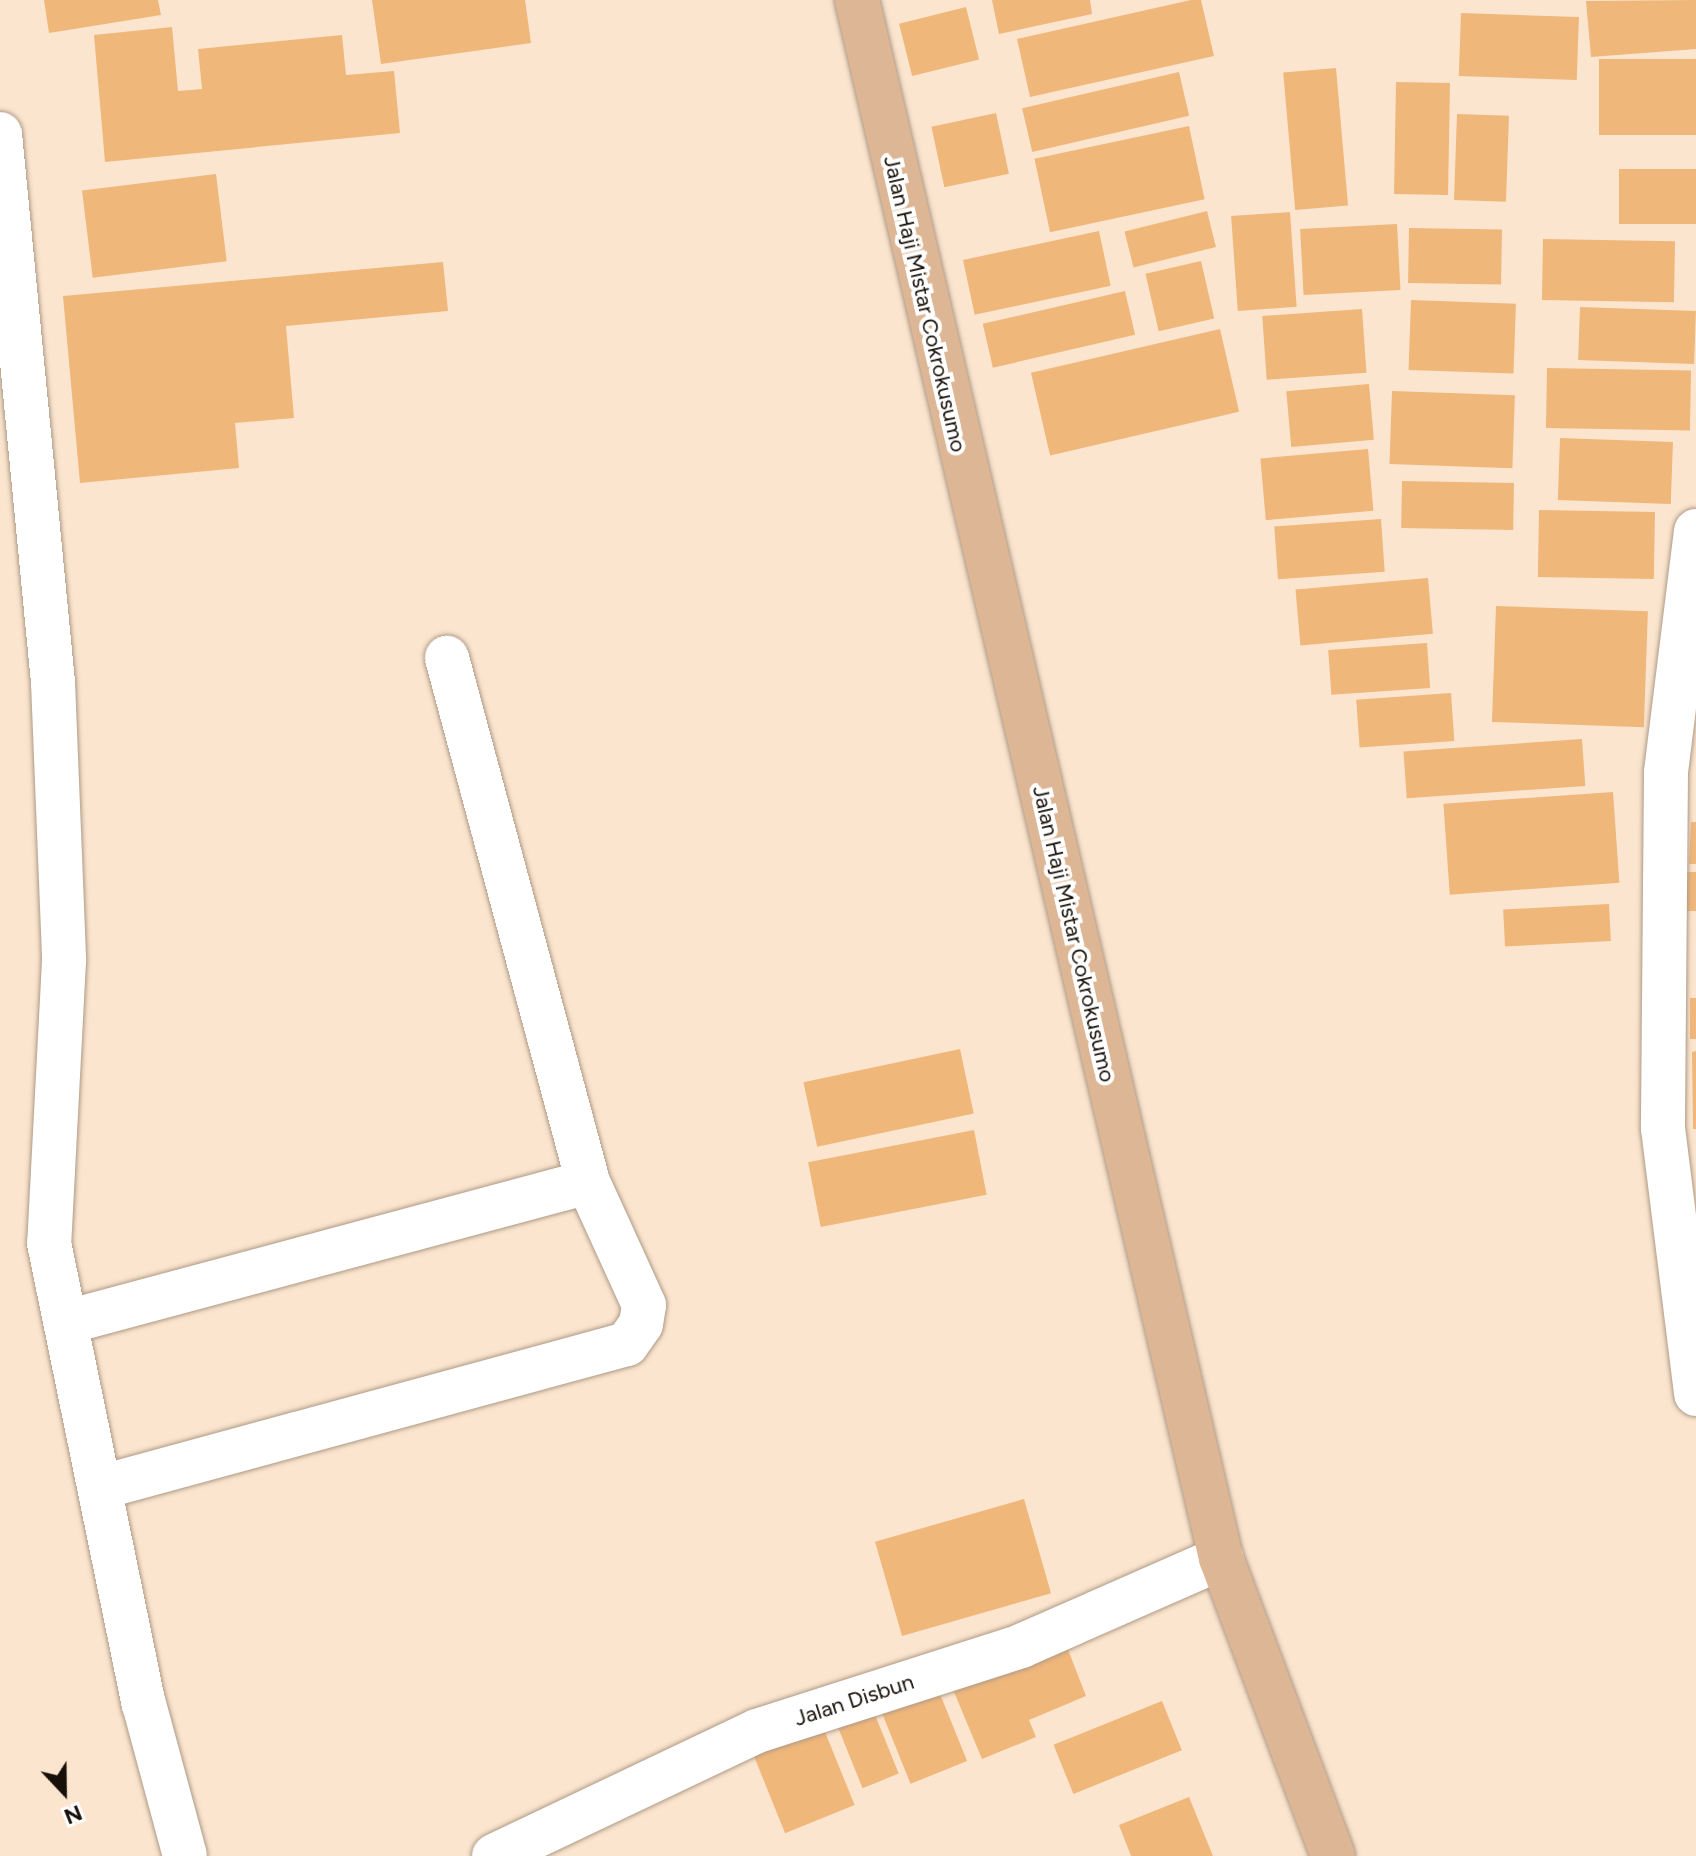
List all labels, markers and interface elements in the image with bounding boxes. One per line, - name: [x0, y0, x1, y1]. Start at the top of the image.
- street label: Jalan Haji Mistar Cokrokusumo: [878, 153, 972, 455]
- street label: Jalan Haji Mistar Cokrokusumo: [1027, 783, 1121, 1085]
- street label: Jalan Disbun: [791, 1668, 917, 1732]
- north arrow: [24, 1752, 104, 1832]
- text: N: [60, 1799, 86, 1830]

